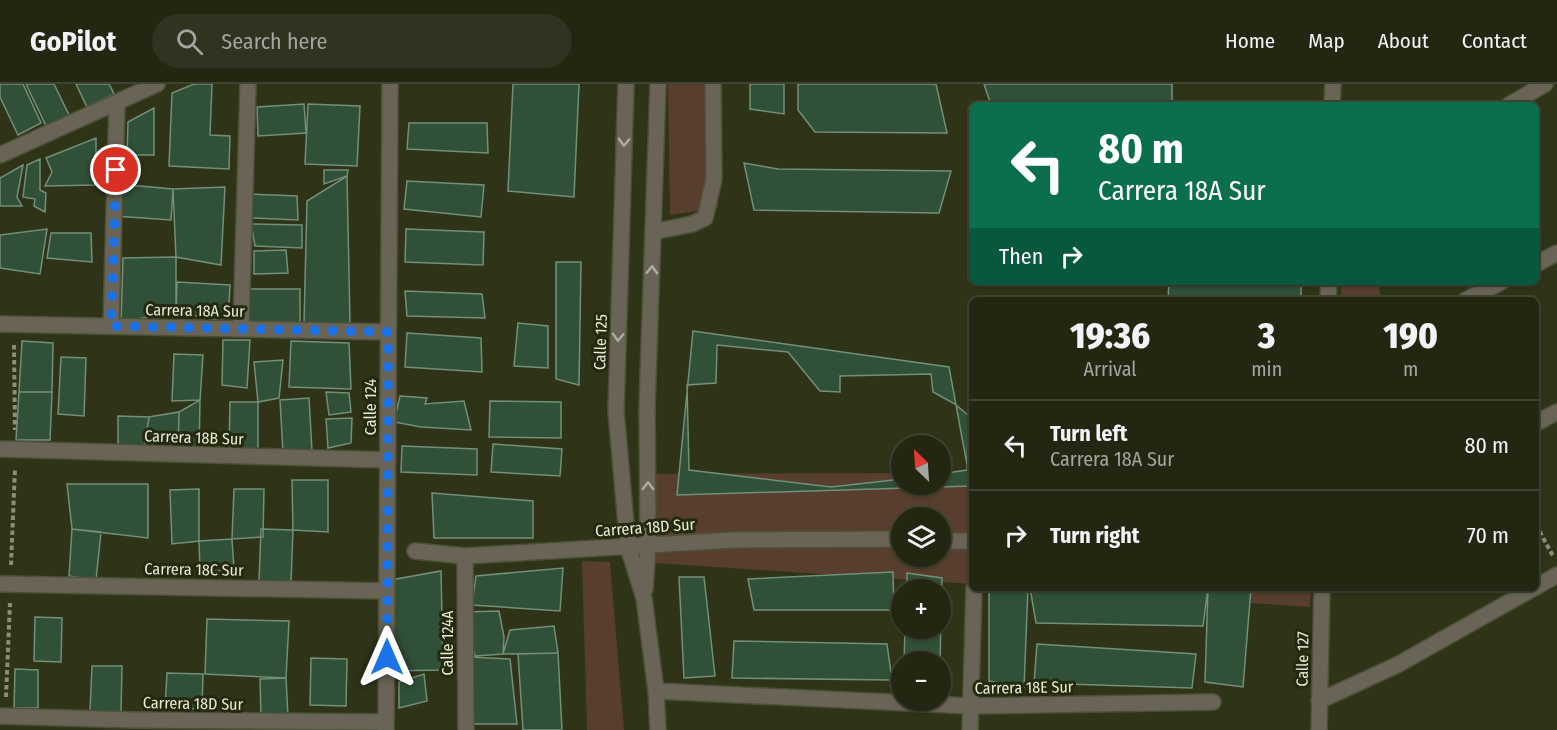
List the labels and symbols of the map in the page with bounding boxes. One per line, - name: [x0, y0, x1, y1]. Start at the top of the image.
- one-way arrow: [618, 138, 630, 147]
- pin: [90, 144, 141, 195]
- one-way arrow: [645, 265, 658, 274]
- street label: Carrera 18A Sur: [145, 300, 245, 321]
- street label: Calle 125: [590, 314, 611, 370]
- one-way arrow: [612, 333, 625, 342]
- street label: Calle 124: [361, 379, 380, 435]
- street label: Carrera 18B Sur: [144, 426, 245, 449]
- north arrow: [891, 435, 951, 495]
- one-way arrow: [642, 481, 654, 490]
- street label: Carrera 18D Sur: [594, 514, 696, 540]
- street label: Carrera 18C Sur: [144, 559, 244, 580]
- street label: Calle 124A: [438, 610, 457, 675]
- position arrow: [355, 625, 419, 689]
- street label: Calle 127: [1293, 631, 1312, 687]
- street label: Carrera 18E Sur: [975, 677, 1074, 698]
- street label: Carrera 18D Sur: [143, 693, 244, 714]

